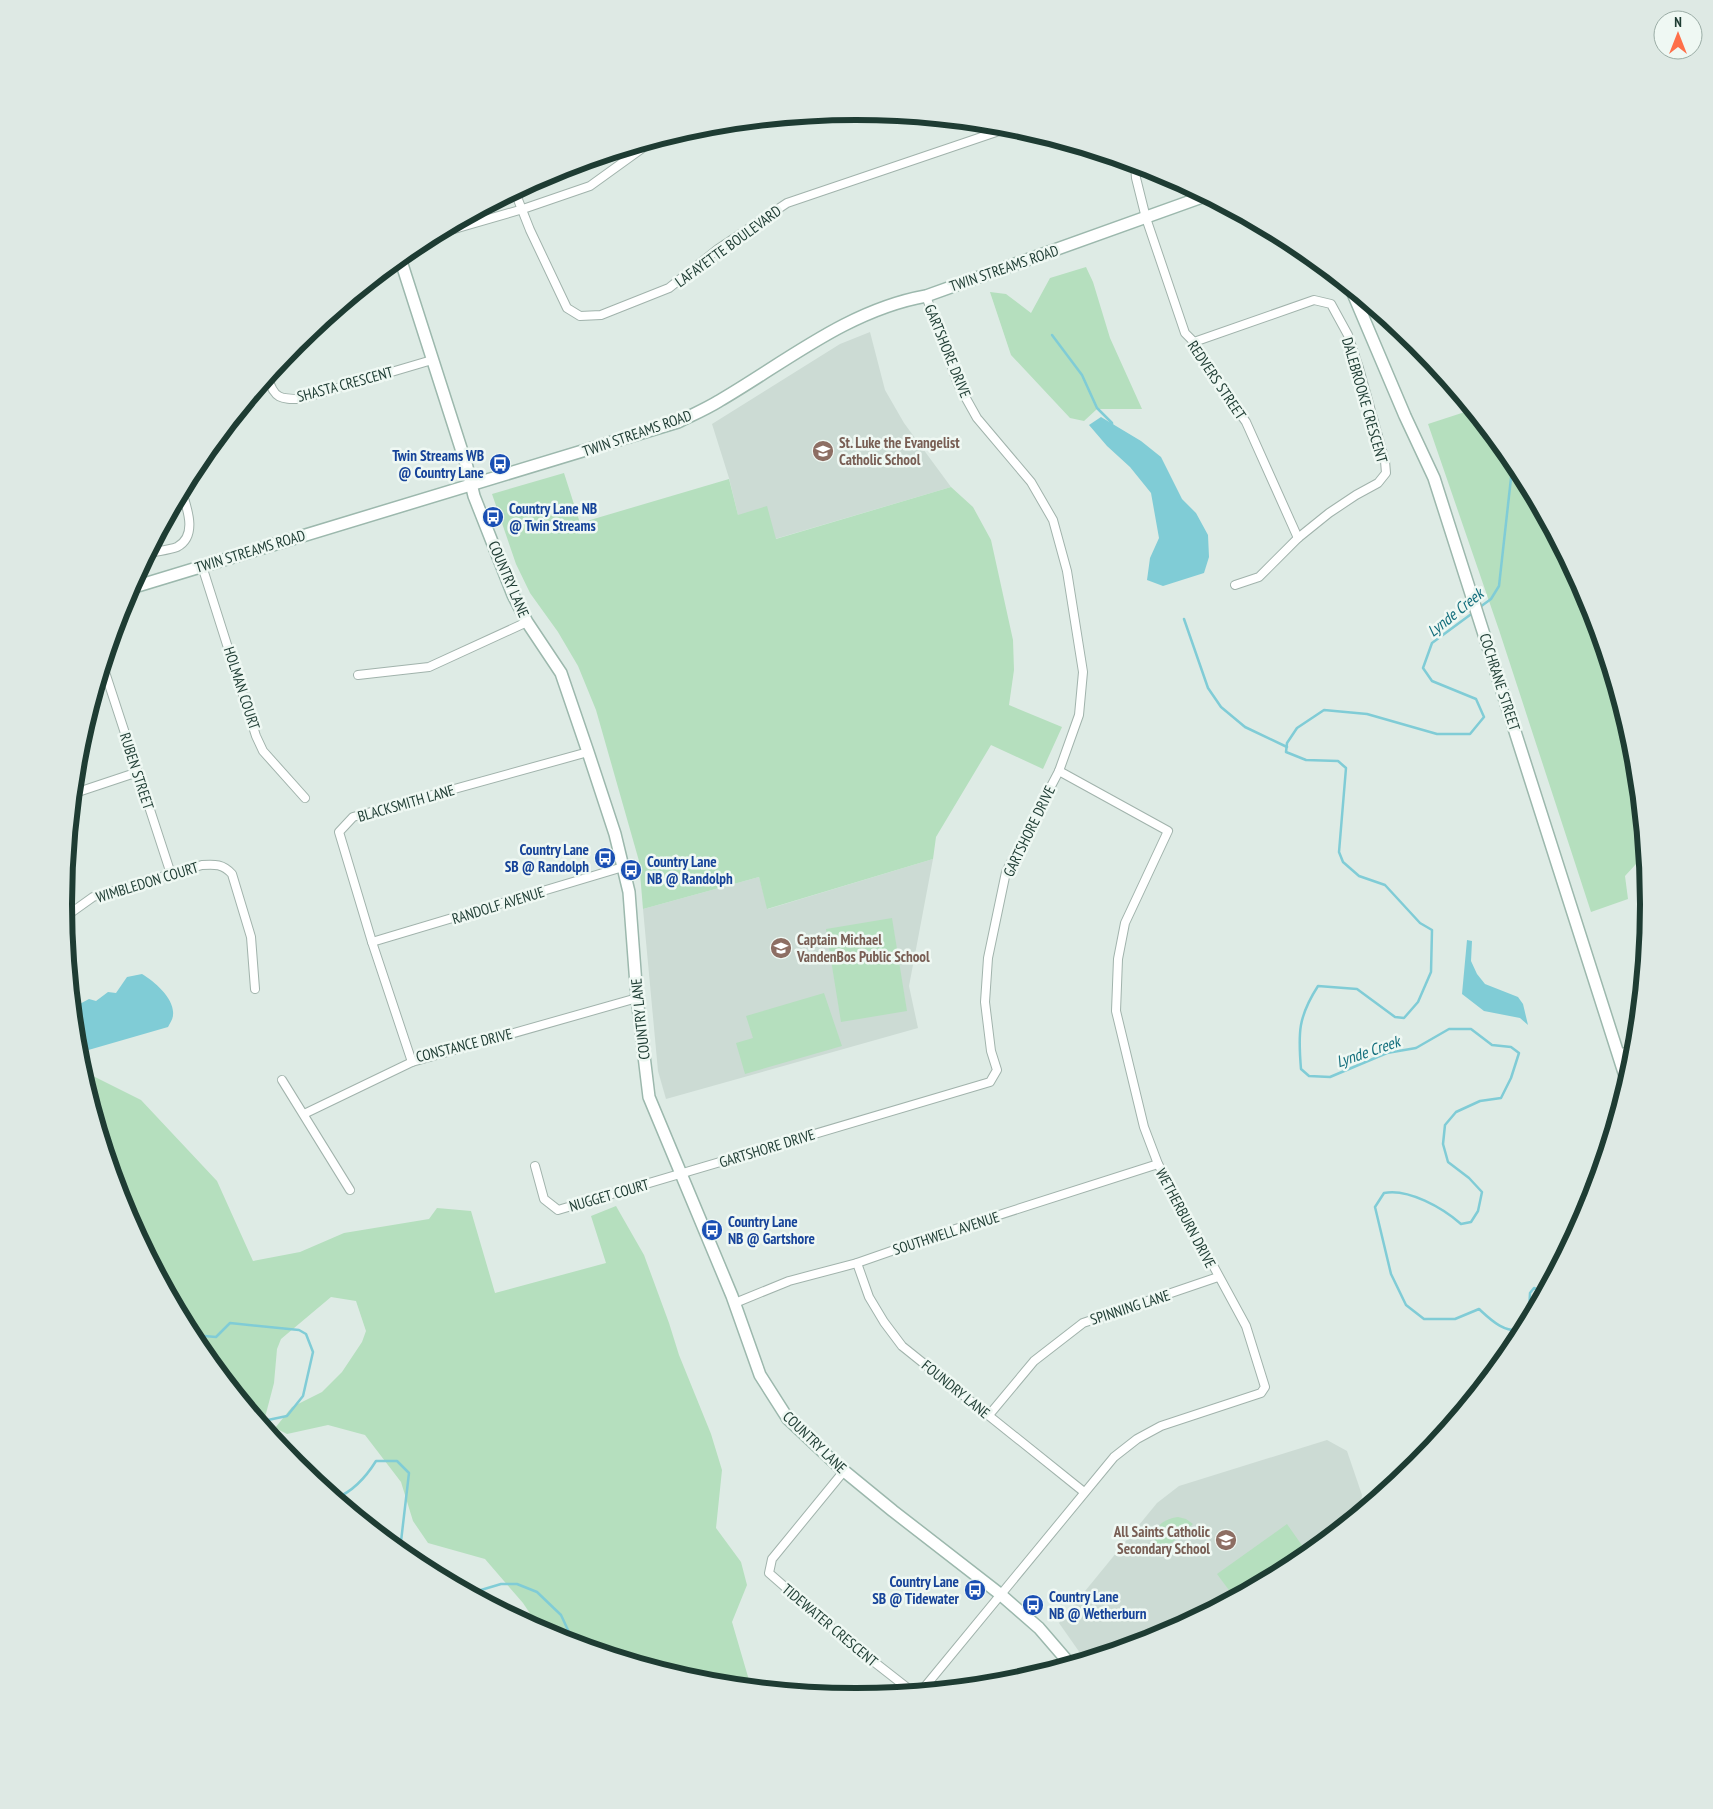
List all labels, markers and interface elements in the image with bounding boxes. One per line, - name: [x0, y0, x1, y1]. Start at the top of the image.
- north arrow: [1653, 10, 1703, 60]
- text: N: [1674, 13, 1682, 31]
- street label: LAFAYETTE BOULEVARD: [671, 201, 785, 291]
- street label: TWIN STREAMS ROAD: [947, 240, 1061, 296]
- street label: GARTSHORE DRIVE: [921, 301, 975, 401]
- street label: DALEBROOKE CRESCENT: [1338, 335, 1392, 465]
- street label: REDVERS STREET: [1184, 337, 1251, 423]
- street label: SHASTA CRESCENT: [295, 362, 395, 406]
- street label: TWIN STREAMS ROAD: [580, 405, 694, 461]
- place label: St. Luke the Evangelist Catholic School: [839, 433, 960, 469]
- school or university icon: St. Luke the Evangelist Catholic School: [811, 439, 835, 463]
- place label: Twin Streams WB @ Country Lane: [392, 446, 484, 482]
- bus stop icon: Twin Streams WB @ Country Lane: [488, 452, 512, 476]
- place label: Country Lane NB @ Twin Streams: [509, 499, 597, 535]
- bus stop icon: Country Lane NB @ Twin Streams: [481, 505, 505, 529]
- street label: TWIN STREAMS ROAD: [193, 525, 307, 577]
- street label: COUNTRY LANE: [484, 538, 534, 620]
- water label: Lynde Creek: [1423, 582, 1488, 641]
- street label: COCHRANE STREET: [1475, 631, 1525, 733]
- street label: HOLMAN COURT: [220, 644, 264, 732]
- street label: RUBEN STREET: [116, 730, 158, 812]
- street label: BLACKSMITH LANE: [355, 780, 457, 826]
- street label: GARTSHORE DRIVE: [999, 782, 1059, 880]
- place label: Country Lane SB @ Randolph: [505, 840, 589, 876]
- bus stop icon: Country Lane SB @ Randolph: [593, 846, 617, 870]
- place label: Country Lane NB @ Randolph: [647, 852, 733, 888]
- street label: WIMBLEDON COURT: [94, 857, 201, 907]
- bus stop icon: Country Lane NB @ Randolph: [619, 858, 643, 882]
- street label: RANDOLF AVENUE: [450, 882, 546, 928]
- place label: Captain Michael VandenBos Public School: [796, 930, 930, 966]
- school or university icon: Captain Michael VandenBos Public School: [769, 936, 793, 960]
- street label: COUNTRY LANE: [626, 977, 654, 1061]
- street label: CONSTANCE DRIVE: [414, 1024, 514, 1066]
- water label: Lynde Creek: [1333, 1030, 1404, 1071]
- street label: GARTSHORE DRIVE: [717, 1124, 817, 1172]
- street label: WETHERBURN DRIVE: [1152, 1165, 1220, 1271]
- street label: NUGGET COURT: [567, 1174, 651, 1215]
- street label: SOUTHWELL AVENUE: [890, 1207, 1002, 1259]
- place label: Country Lane NB @ Gartshore: [728, 1212, 815, 1248]
- bus stop icon: Country Lane NB @ Gartshore: [700, 1218, 724, 1242]
- street label: SPINNING LANE: [1088, 1285, 1172, 1329]
- street label: FOUNDRY LANE: [918, 1356, 994, 1422]
- street label: COUNTRY LANE: [779, 1407, 851, 1477]
- place label: All Saints Catholic Secondary School: [1113, 1522, 1211, 1558]
- school or university icon: All Saints Catholic Secondary School: [1214, 1528, 1238, 1552]
- place label: Country Lane SB @ Tidewater: [872, 1572, 960, 1608]
- bus stop icon: Country Lane SB @ Tidewater: [963, 1578, 987, 1602]
- street label: TIDEWATER CRESCENT: [778, 1579, 882, 1671]
- place label: Country Lane NB @ Wetherburn: [1049, 1587, 1147, 1623]
- bus stop icon: Country Lane NB @ Wetherburn: [1021, 1593, 1045, 1617]

